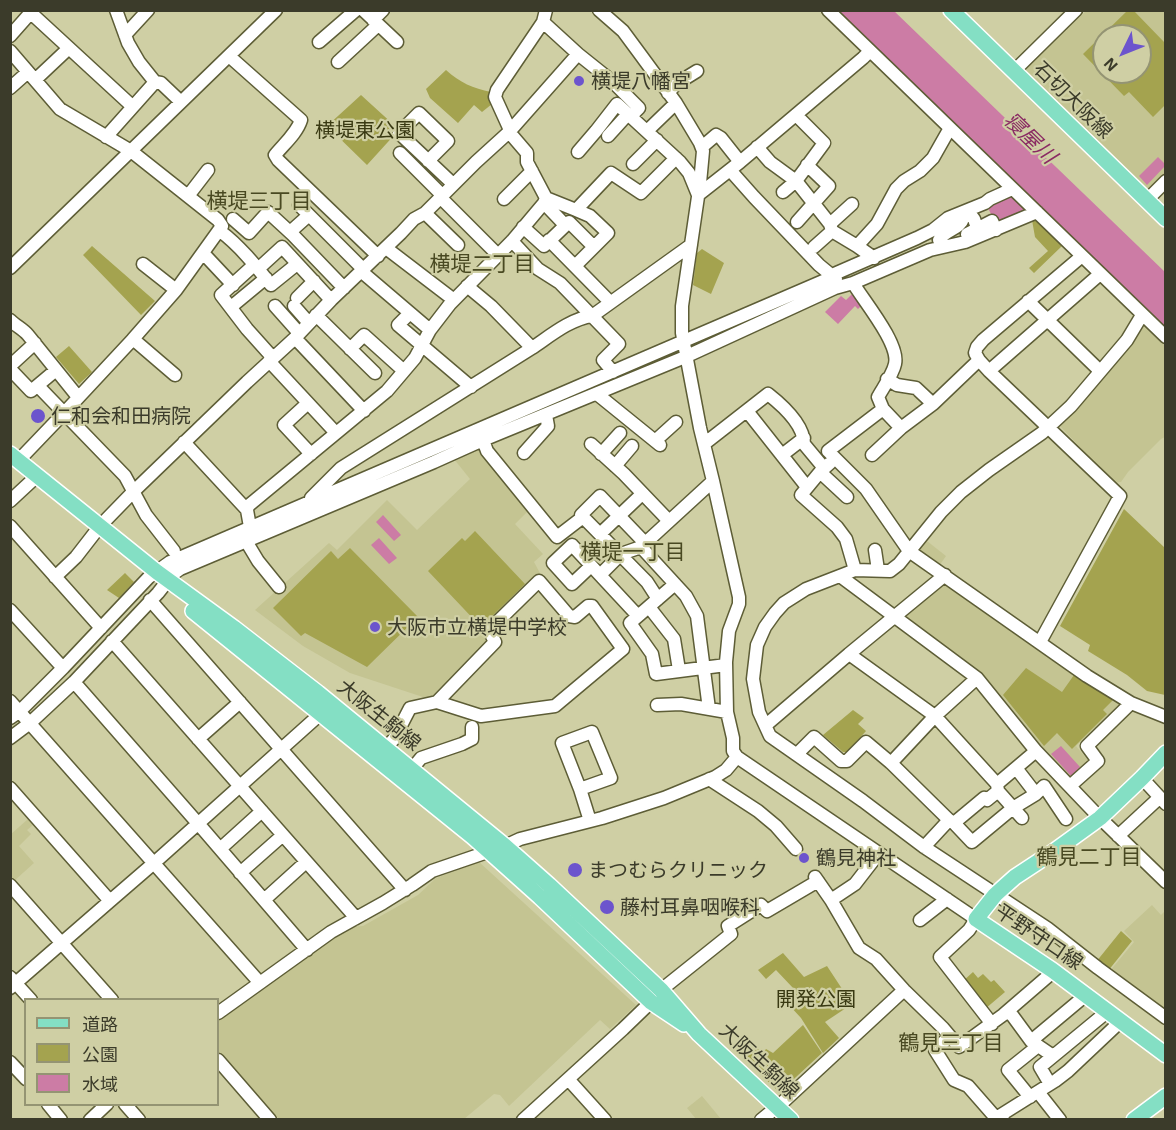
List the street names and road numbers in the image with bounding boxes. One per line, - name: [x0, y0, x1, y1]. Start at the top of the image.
- street label: 石切大阪線: [1029, 57, 1117, 143]
- street label: 大阪生駒線: [333, 674, 425, 756]
- street label: 平野守口線: [991, 899, 1087, 975]
- street label: 大阪生駒線: [714, 1018, 804, 1104]

